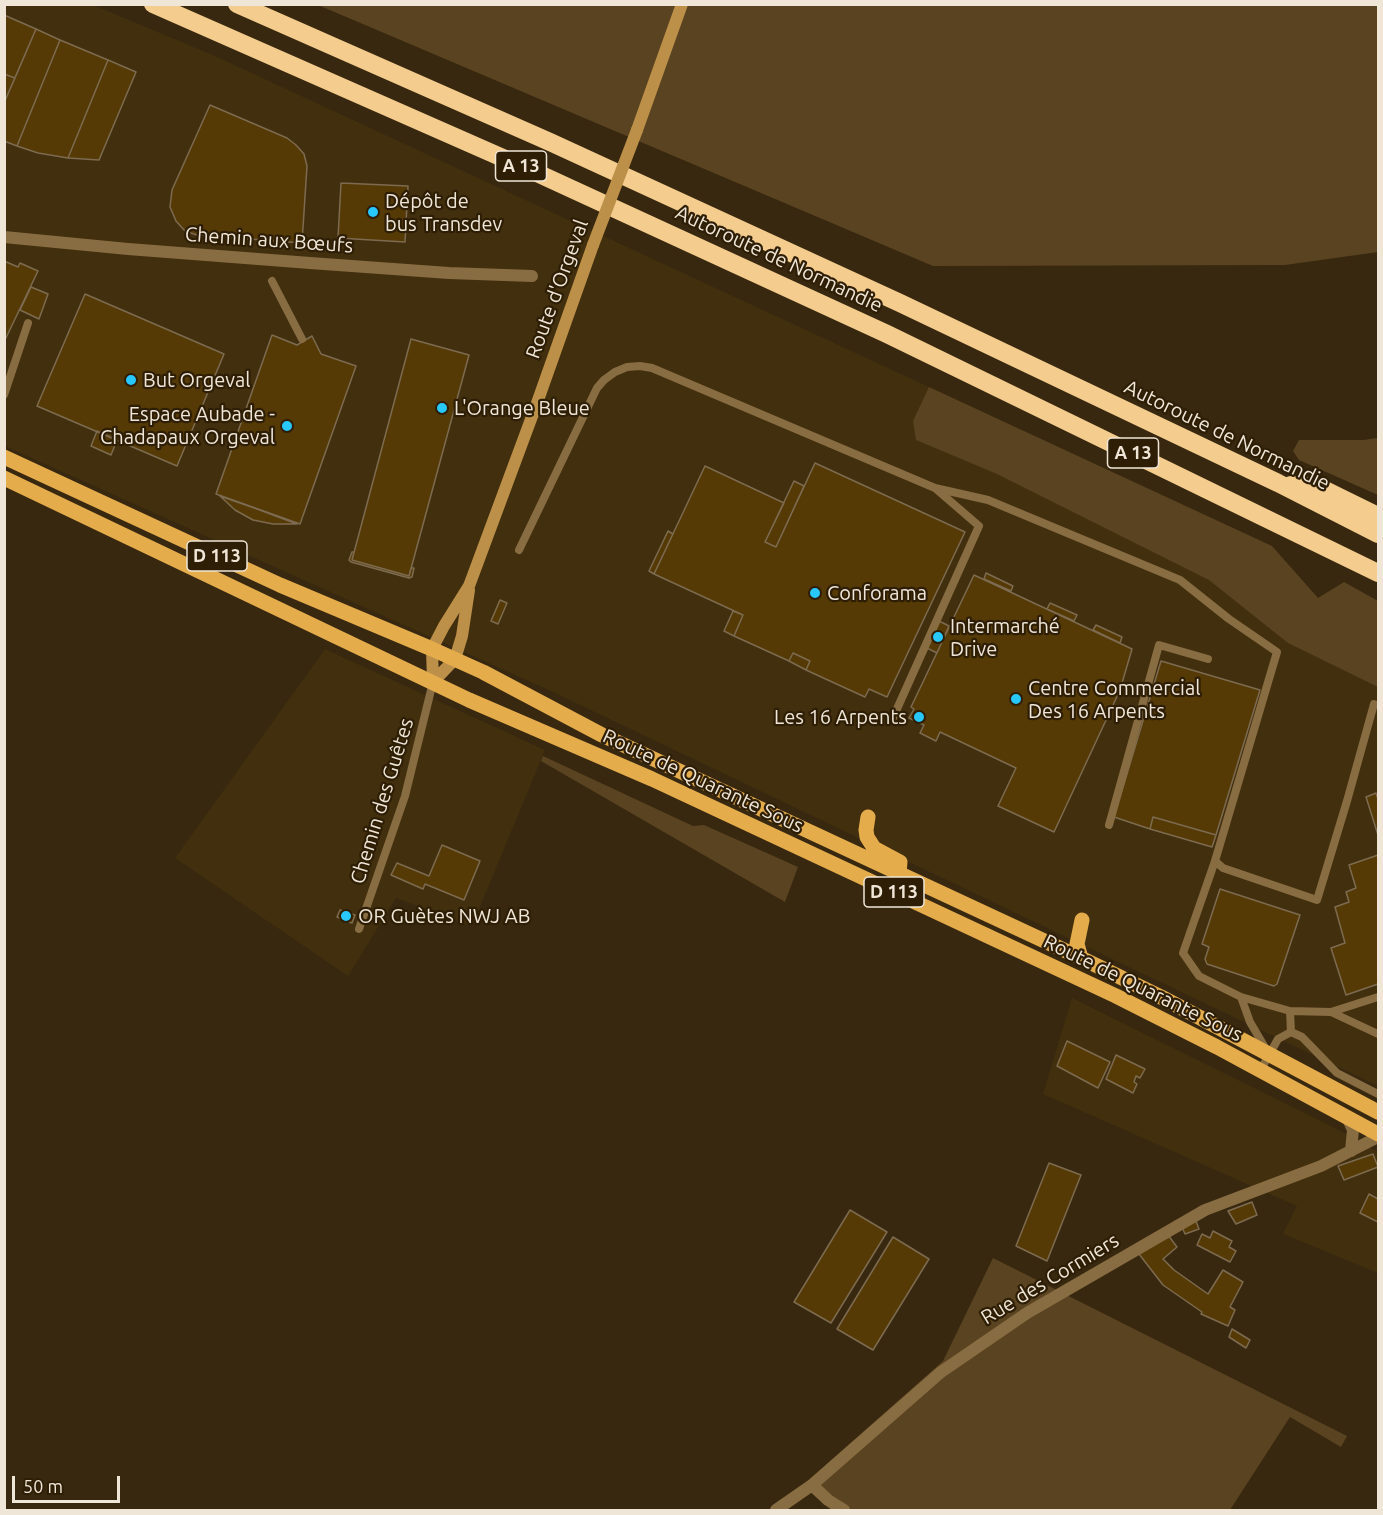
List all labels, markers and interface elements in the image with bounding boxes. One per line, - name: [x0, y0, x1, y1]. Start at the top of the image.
- road number: A 13: [496, 151, 546, 181]
- place label: Dépôt de bus Transdev: [385, 189, 502, 236]
- street label: Autoroute de Normandie: [672, 200, 886, 318]
- marker: Dépôt de bus Transdev: [366, 205, 380, 219]
- street label: Route d'Orgeval: [521, 216, 593, 362]
- street label: Chemin aux Bœufs: [184, 222, 354, 258]
- place label: But Orgeval: [143, 368, 250, 392]
- marker: But Orgeval: [124, 373, 138, 387]
- street label: Autoroute de Normandie: [1120, 375, 1334, 495]
- place label: L'Orange Bleue: [454, 396, 590, 420]
- marker: L'Orange Bleue: [435, 401, 449, 415]
- place label: Espace Aubade - Chadapaux Orgeval: [100, 402, 275, 449]
- marker: Espace Aubade - Chadapaux Orgeval: [280, 419, 294, 433]
- road number: A 13: [1108, 438, 1158, 468]
- road number: D 113: [187, 541, 247, 571]
- place label: Conforama: [827, 581, 927, 605]
- marker: Conforama: [808, 586, 822, 600]
- place label: Intermarché Drive: [950, 614, 1060, 661]
- marker: Intermarché Drive: [931, 630, 945, 644]
- place label: Centre Commercial Des 16 Arpents: [1028, 676, 1200, 723]
- marker: Centre Commercial Des 16 Arpents: [1009, 692, 1023, 706]
- place label: Les 16 Arpents: [774, 705, 907, 729]
- marker: Les 16 Arpents: [912, 710, 926, 724]
- street label: Chemin des Guêtes: [345, 715, 419, 887]
- street label: Route de Quarante Sous: [599, 724, 807, 838]
- road number: D 113: [864, 877, 924, 907]
- place label: OR Guètes NWJ AB: [358, 904, 530, 928]
- marker: OR Guètes NWJ AB: [339, 909, 353, 923]
- street label: Route de Quarante Sous: [1040, 929, 1246, 1047]
- street label: Rue des Cormiers: [977, 1228, 1123, 1330]
- scale bar: [15, 1464, 123, 1502]
- text: 50 m: [23, 1476, 63, 1496]

